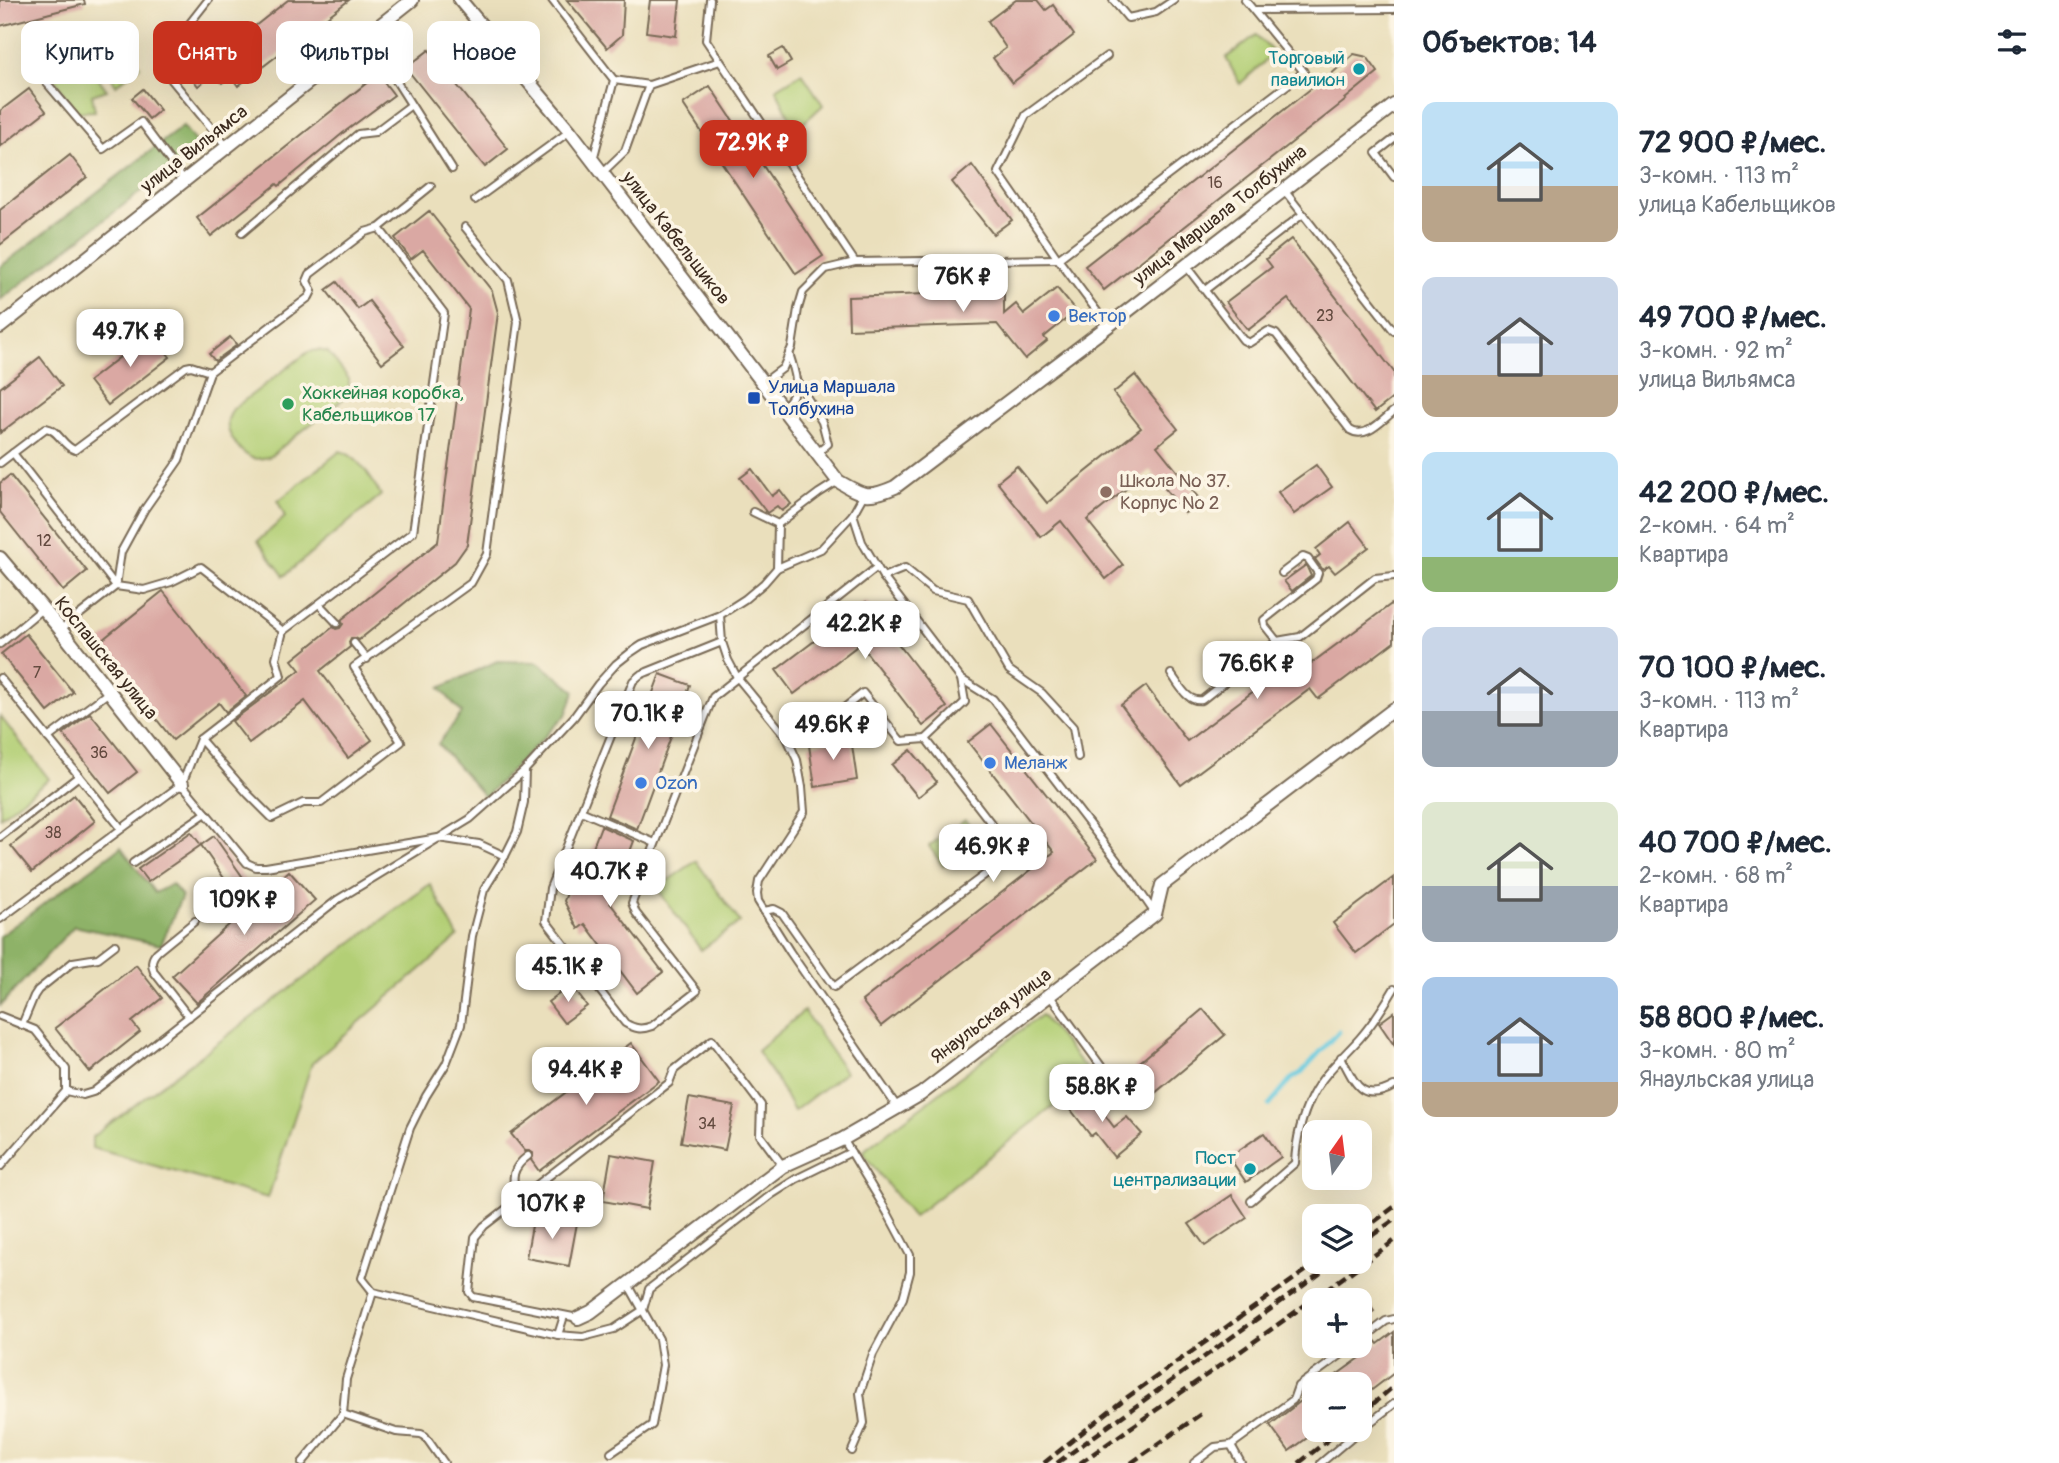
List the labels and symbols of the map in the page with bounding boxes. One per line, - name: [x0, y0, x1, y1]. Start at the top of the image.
- place label: Торговый павилион: [1268, 46, 1345, 92]
- marker: Торговый павилион: [1351, 61, 1367, 77]
- street label: улица Вильямса: [135, 100, 252, 199]
- pin: 72.9K ₽: [688, 120, 818, 180]
- street label: улица Маршала Толбухина: [1127, 140, 1312, 291]
- street label: улица Кабельщиков: [616, 166, 736, 310]
- house number: 16: [1207, 173, 1223, 193]
- pin: 76K ₽: [914, 254, 1012, 314]
- place label: Вектор: [1068, 304, 1127, 328]
- house number: 23: [1316, 306, 1334, 326]
- marker: Вектор: [1046, 308, 1062, 324]
- pin: 49.7K ₽: [65, 310, 195, 369]
- place label: Улица Маршала Толбухина: [768, 375, 895, 421]
- place label: Хоккейная коробка, Кабельщиков 17: [302, 381, 464, 427]
- marker: Улица Маршала Толбухина: [746, 390, 762, 406]
- marker: Хоккейная коробка, Кабельщиков 17: [280, 396, 296, 412]
- place label: Школа № 37. Корпус № 2: [1120, 469, 1231, 515]
- marker: Школа № 37. Корпус № 2: [1098, 484, 1114, 500]
- house number: 12: [36, 531, 52, 551]
- street label: Коспашская улица: [49, 592, 163, 725]
- pin: 42.2K ₽: [800, 602, 930, 661]
- pin: 76.6K ₽: [1192, 642, 1322, 701]
- house number: 7: [33, 663, 42, 683]
- pin: 70.1K ₽: [583, 692, 713, 751]
- pin: 49.6K ₽: [768, 702, 898, 762]
- house number: 36: [90, 743, 108, 763]
- place label: Меланж: [1004, 751, 1068, 775]
- marker: Меланж: [982, 755, 998, 771]
- place label: Ozon: [655, 771, 698, 795]
- marker: Ozon: [633, 775, 649, 791]
- house number: 38: [45, 823, 62, 843]
- pin: 46.9K ₽: [928, 824, 1058, 884]
- pin: 40.7K ₽: [545, 850, 675, 909]
- pin: 109K ₽: [187, 878, 301, 937]
- pin: 45.1K ₽: [503, 944, 633, 1004]
- street label: Янаульская улица: [926, 963, 1056, 1069]
- pin: 94.4K ₽: [521, 1048, 651, 1107]
- pin: 58.8K ₽: [1037, 1064, 1167, 1124]
- house number: 34: [698, 1114, 716, 1134]
- north arrow: [1302, 1120, 1372, 1190]
- place label: Пост централизации: [1113, 1146, 1237, 1192]
- marker: Пост централизации: [1242, 1161, 1258, 1177]
- pin: 107K ₽: [495, 1182, 609, 1241]

